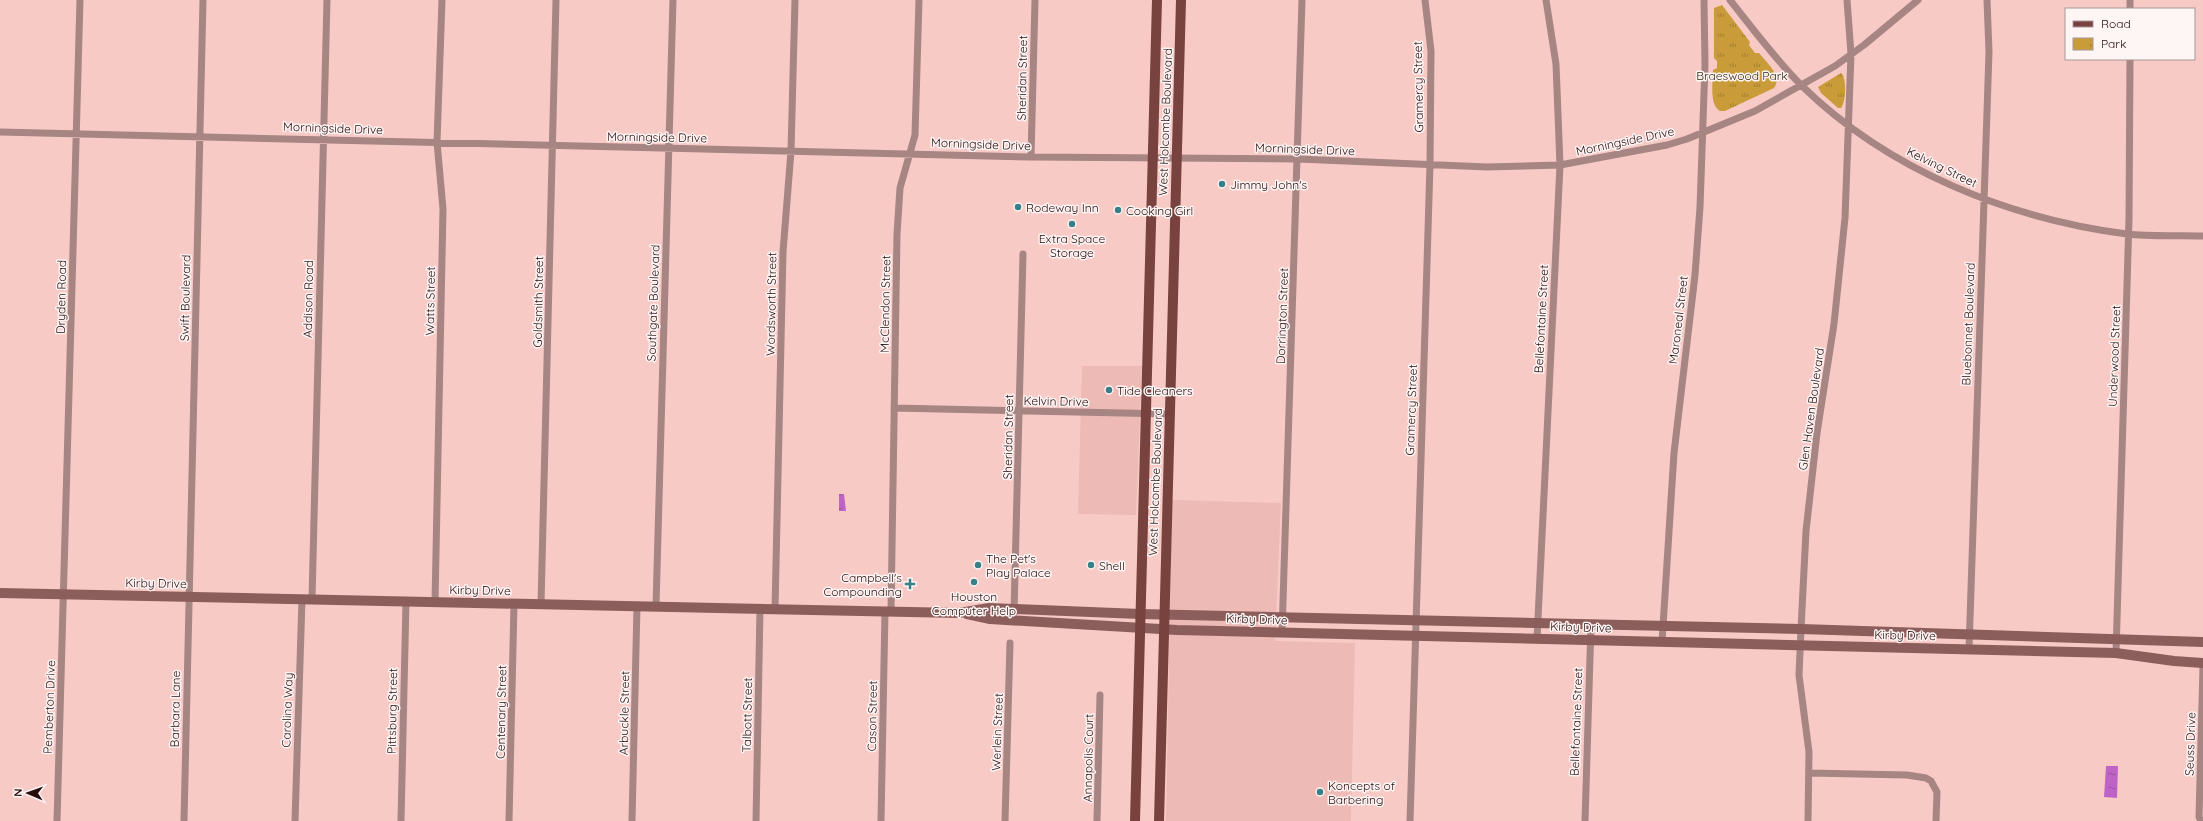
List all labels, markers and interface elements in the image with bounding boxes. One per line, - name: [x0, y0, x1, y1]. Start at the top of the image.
- legend: [2065, 8, 2195, 60]
- text: Road: [2101, 16, 2131, 31]
- street label: Sheridan Street: [1014, 35, 1030, 121]
- text: Park: [2101, 36, 2126, 51]
- street label: Gramercy Street: [1410, 41, 1426, 133]
- street label: West Holcombe Boulevard: [1155, 48, 1175, 196]
- park label: Braeswood Park: [1696, 68, 1788, 83]
- street label: Morningside Drive: [283, 119, 383, 137]
- street label: Morningside Drive: [1575, 123, 1676, 159]
- street label: Morningside Drive: [607, 129, 707, 145]
- street label: Morningside Drive: [931, 135, 1031, 153]
- street label: Morningside Drive: [1255, 140, 1355, 158]
- street label: Kelving Street: [1904, 143, 1980, 191]
- place label: Jimmy John's: [1230, 177, 1308, 192]
- marker: Jimmy John's: [1217, 179, 1227, 189]
- place label: Rodeway Inn: [1026, 200, 1099, 215]
- marker: Rodeway Inn: [1013, 202, 1023, 212]
- place label: Cooking Girl: [1126, 203, 1193, 218]
- marker: Cooking Girl: [1113, 205, 1123, 215]
- marker: Extra Space Storage: [1067, 219, 1077, 229]
- place label: Extra Space Storage: [1039, 231, 1106, 260]
- street label: Southgate Boulevard: [643, 244, 663, 362]
- street label: Wordsworth Street: [763, 252, 779, 356]
- street label: Swift Boulevard: [177, 255, 193, 341]
- street label: McClendon Street: [877, 255, 893, 353]
- street label: Goldsmith Street: [530, 256, 546, 348]
- street label: Dryden Road: [53, 260, 69, 334]
- street label: Addison Road: [300, 260, 316, 338]
- street label: Bluebonnet Boulevard: [1958, 262, 1978, 386]
- street label: Bellefontaine Street: [1531, 264, 1551, 374]
- street label: Watts Street: [422, 266, 438, 336]
- street label: Dorrington Street: [1273, 268, 1291, 364]
- street label: Maroneal Street: [1665, 275, 1691, 365]
- street label: Underwood Street: [2105, 305, 2123, 407]
- street label: Glen Haven Boulevard: [1795, 347, 1827, 471]
- street label: Gramercy Street: [1402, 364, 1420, 456]
- place label: Tide Cleaners: [1117, 383, 1193, 398]
- marker: Tide Cleaners: [1104, 385, 1114, 395]
- street label: Kelvin Drive: [1023, 393, 1089, 409]
- street label: Sheridan Street: [1000, 394, 1016, 480]
- street label: West Holcombe Boulevard: [1145, 408, 1165, 556]
- place label: The Pet's Play Palace: [986, 551, 1051, 580]
- place label: Shell: [1099, 558, 1125, 573]
- marker: The Pet's Play Palace: [973, 560, 983, 570]
- marker: Shell: [1086, 560, 1096, 570]
- place label: Campbell's Compounding: [823, 570, 902, 599]
- street label: Kirby Drive: [125, 575, 187, 591]
- marker: Houston Computer Help: [969, 577, 979, 587]
- marker: Campbell's Compounding: [905, 579, 915, 589]
- street label: Kirby Drive: [449, 582, 511, 598]
- place label: Houston Computer Help: [932, 589, 1016, 618]
- street label: Kirby Drive: [1226, 610, 1288, 628]
- street label: Kirby Drive: [1550, 618, 1612, 636]
- street label: Kirby Drive: [1874, 627, 1936, 643]
- street label: Pemberton Drive: [40, 660, 58, 754]
- street label: Centenary Street: [493, 665, 509, 759]
- street label: Pittsburg Street: [384, 668, 400, 754]
- street label: Bellefontaine Street: [1567, 668, 1585, 776]
- street label: Barbara Lane: [167, 670, 183, 747]
- street label: Arbuckle Street: [616, 671, 632, 755]
- street label: Carolina Way: [278, 672, 296, 748]
- street label: Talbott Street: [739, 677, 755, 753]
- street label: Cason Street: [864, 680, 880, 752]
- street label: Werlein Street: [988, 693, 1006, 771]
- street label: Seuss Drive: [2181, 712, 2199, 776]
- street label: Annapolis Court: [1080, 714, 1096, 802]
- north arrow: [8, 773, 48, 813]
- place label: Koncepts of Barbering: [1328, 778, 1396, 807]
- marker: Koncepts of Barbering: [1315, 787, 1325, 797]
- text: N: [11, 788, 25, 797]

